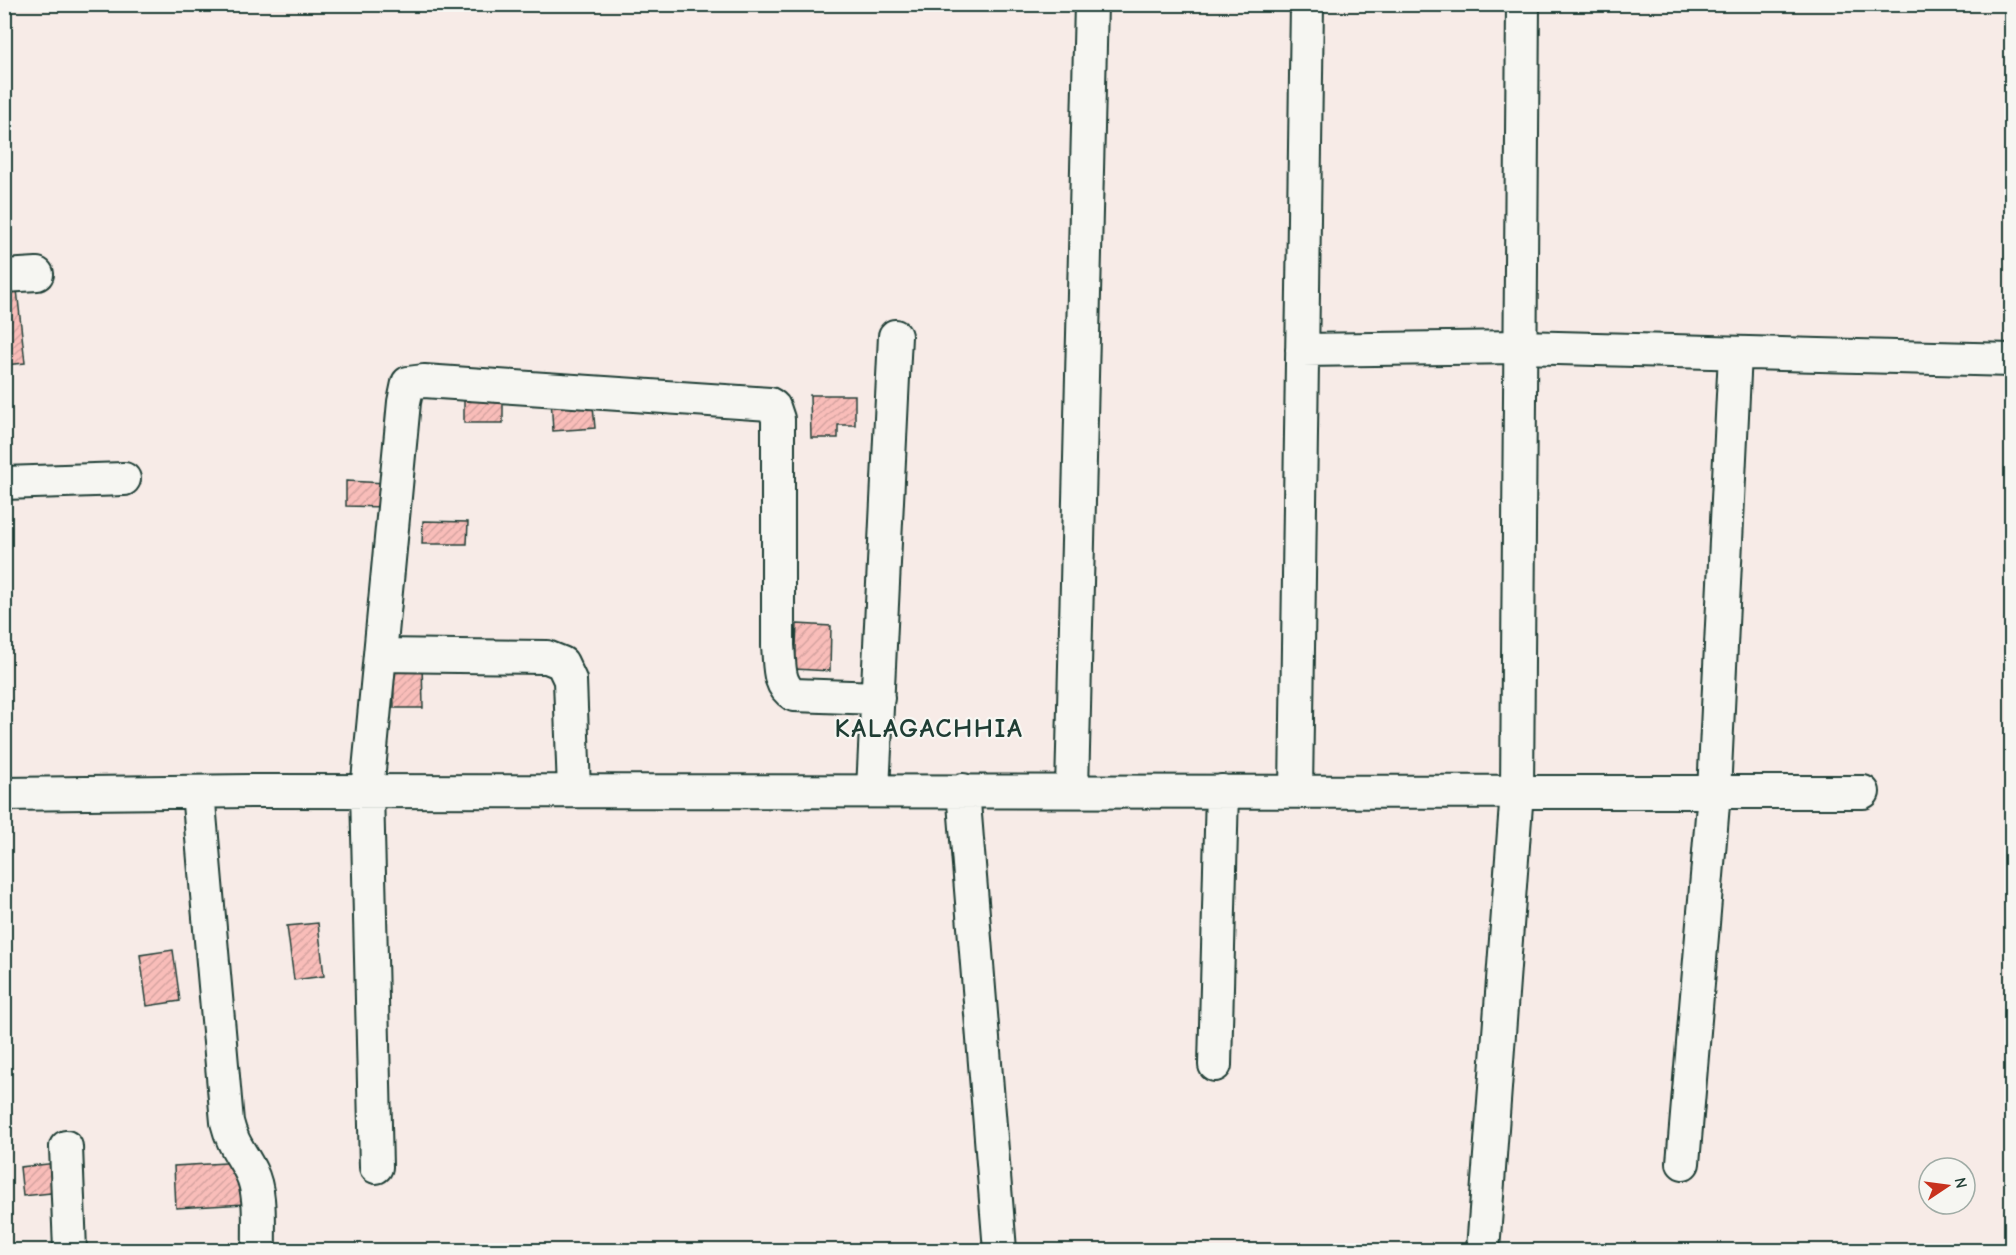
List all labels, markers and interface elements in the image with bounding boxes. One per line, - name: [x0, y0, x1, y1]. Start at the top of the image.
- district label: KALAGACHHIA: [835, 713, 1023, 744]
- north arrow: [1917, 1156, 1977, 1216]
- text: N: [1951, 1176, 1971, 1190]

